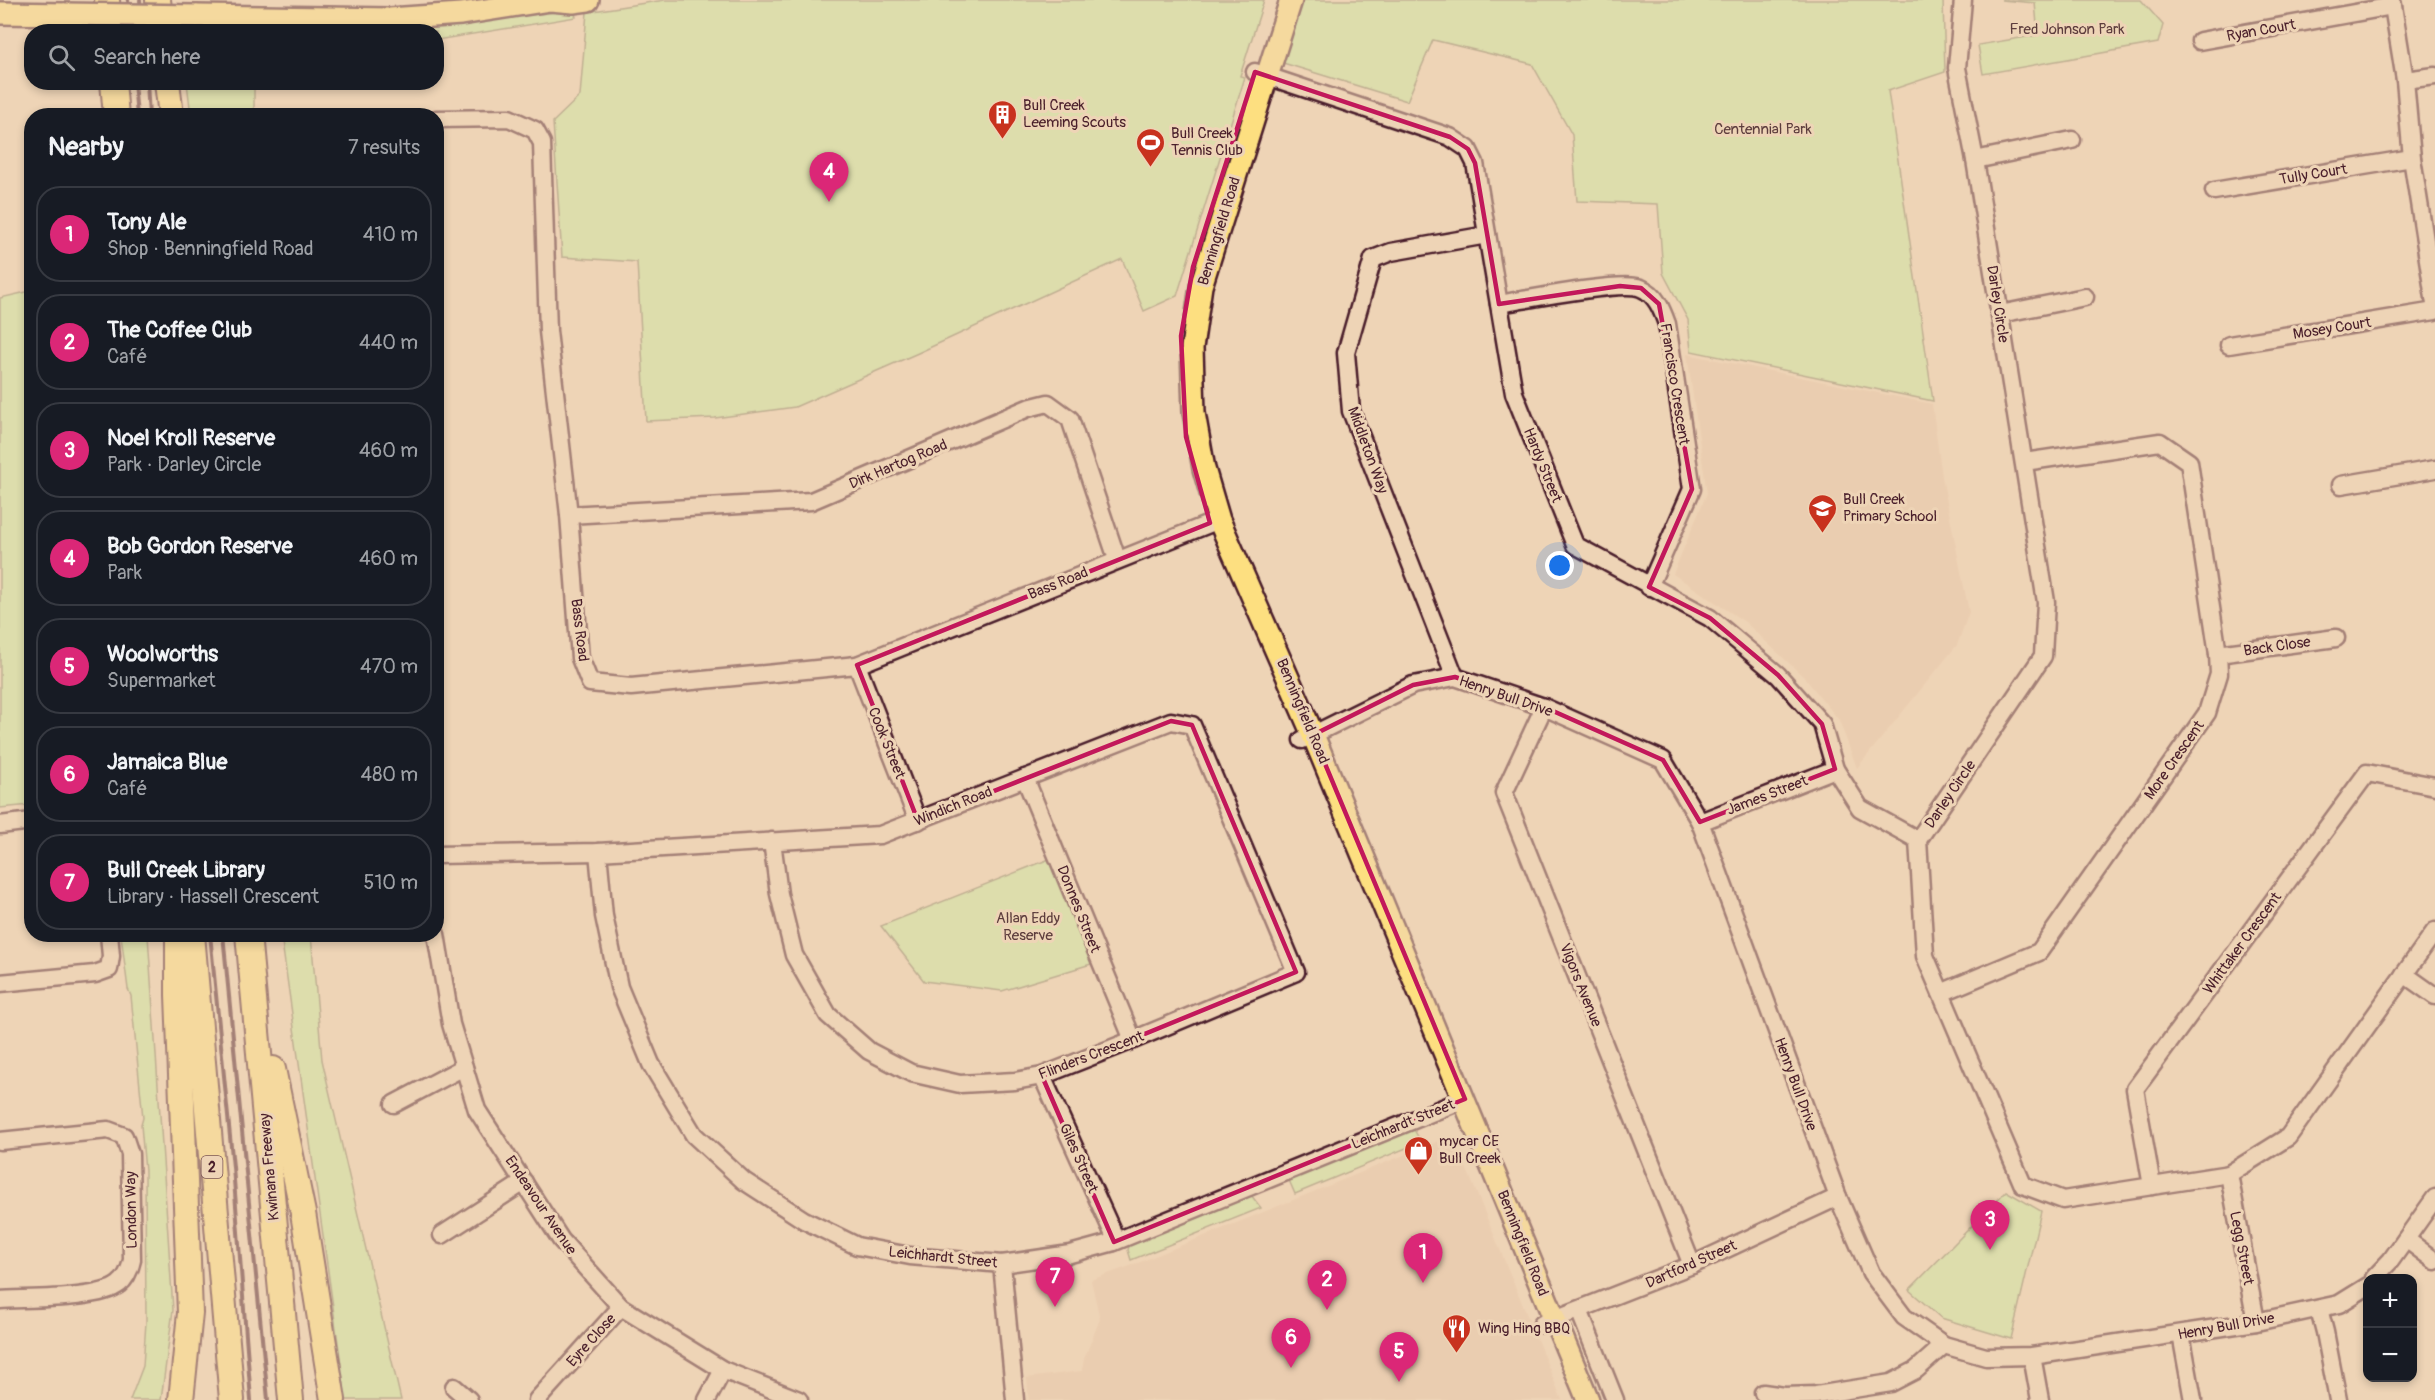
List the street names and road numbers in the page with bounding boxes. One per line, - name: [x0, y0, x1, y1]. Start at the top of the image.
- street label: Ryan Court: [2225, 15, 2298, 46]
- street label: Tully Court: [2278, 160, 2349, 189]
- street label: Benningfield Road: [1194, 175, 1245, 288]
- street label: Darley Circle: [1982, 264, 2013, 345]
- street label: Mosey Court: [2292, 313, 2373, 344]
- street label: Francisco Crescent: [1656, 322, 1694, 447]
- street label: Middleton Way: [1343, 404, 1392, 497]
- street label: Hardy Street: [1519, 425, 1567, 506]
- street label: Dirk Hartog Road: [846, 435, 950, 494]
- street label: Bass Road: [1025, 563, 1091, 604]
- street label: Bass Road: [566, 598, 593, 663]
- street label: Back Close: [2242, 632, 2312, 661]
- street label: Benningfield Road: [1272, 656, 1333, 767]
- street label: Henry Bull Drive: [1456, 672, 1556, 722]
- street label: Cook Street: [864, 705, 910, 783]
- street label: More Crescent: [2140, 716, 2209, 803]
- street label: Darley Circle: [1921, 756, 1980, 832]
- street label: James Street: [1724, 771, 1811, 820]
- street label: Windich Road: [911, 782, 995, 831]
- street label: Donnes Street: [1052, 863, 1105, 956]
- street label: Whittaker Crescent: [2199, 888, 2286, 998]
- street label: Vigors Avenue: [1555, 941, 1606, 1030]
- street label: Flinders Crescent: [1036, 1026, 1147, 1084]
- street label: Henry Bull Drive: [1770, 1035, 1821, 1134]
- street label: Leichhardt Street: [1349, 1095, 1458, 1154]
- street label: Kwinana Freeway: [255, 1112, 284, 1221]
- street label: Giles Street: [1055, 1120, 1103, 1197]
- street label: Endeavour Avenue: [500, 1152, 581, 1259]
- road number: 2: [202, 1156, 222, 1178]
- street label: London Way: [121, 1170, 142, 1249]
- street label: Benningfield Road: [1493, 1187, 1552, 1299]
- street label: Legg Street: [2225, 1210, 2258, 1288]
- street label: Dartford Street: [1643, 1236, 1740, 1293]
- street label: Leichhardt Street: [887, 1242, 999, 1273]
- street label: Eyre Close: [563, 1309, 621, 1371]
- street label: Henry Bull Drive: [2176, 1309, 2277, 1344]

